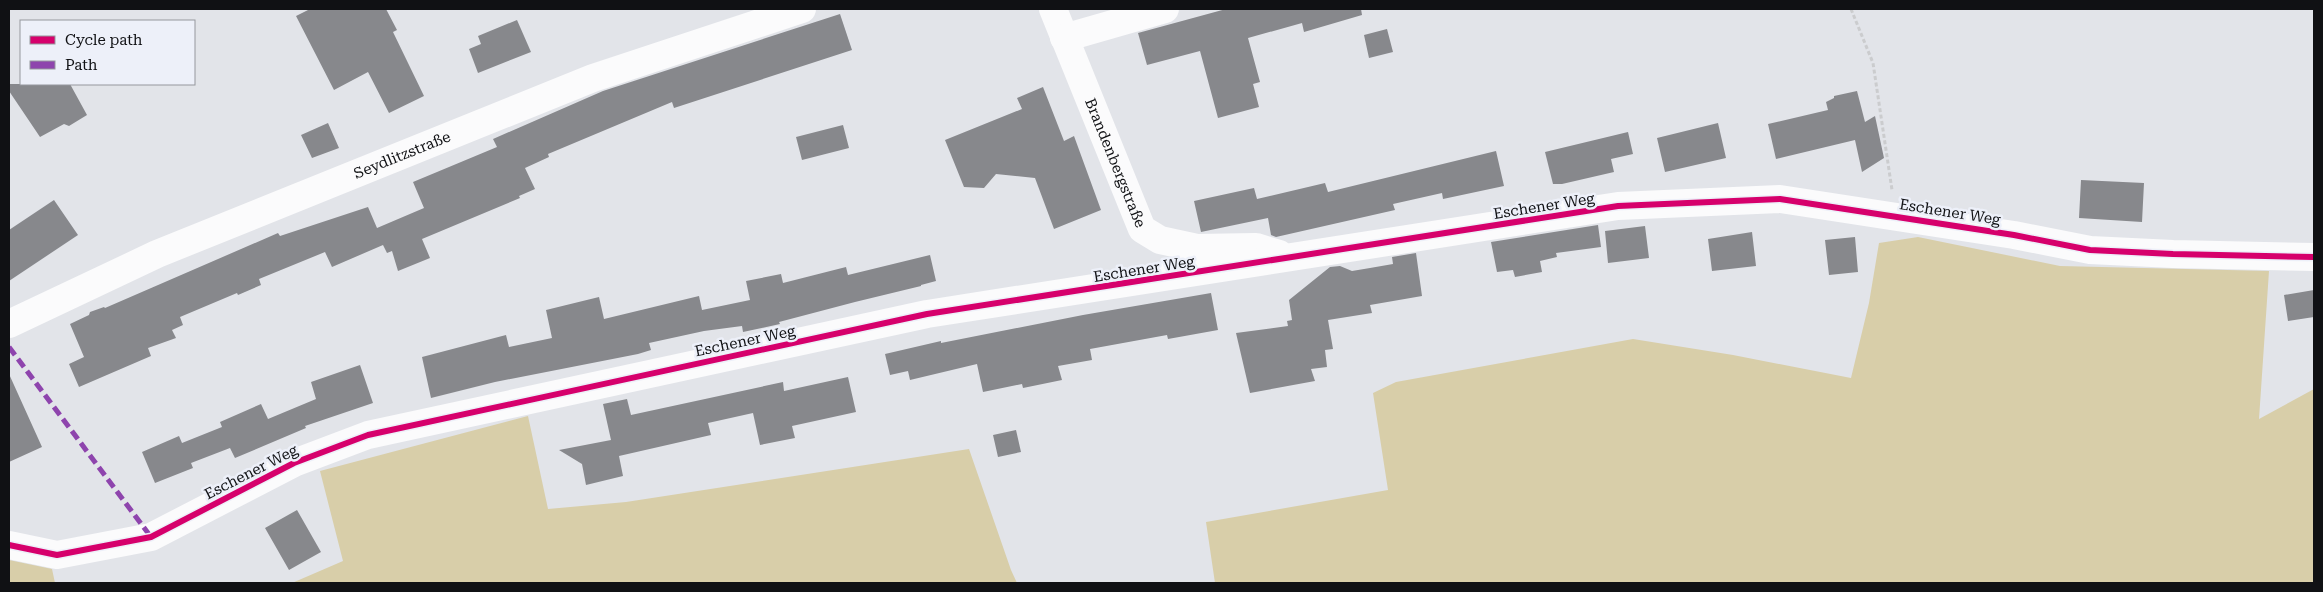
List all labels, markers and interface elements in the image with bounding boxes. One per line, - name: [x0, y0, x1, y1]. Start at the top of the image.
- legend: [20, 20, 195, 85]
- text: Cycle path: [65, 31, 143, 49]
- text: Path: [65, 56, 98, 74]
- street label: Brandenbergstraße: [1081, 96, 1149, 230]
- street label: Seydlitzstraße: [351, 127, 453, 183]
- street label: Eschener Weg: [1492, 189, 1596, 223]
- street label: Eschener Weg: [1898, 195, 2002, 229]
- street label: Eschener Weg: [1092, 252, 1196, 286]
- street label: Eschener Weg: [693, 321, 797, 360]
- street label: Eschener Weg: [201, 441, 301, 503]

